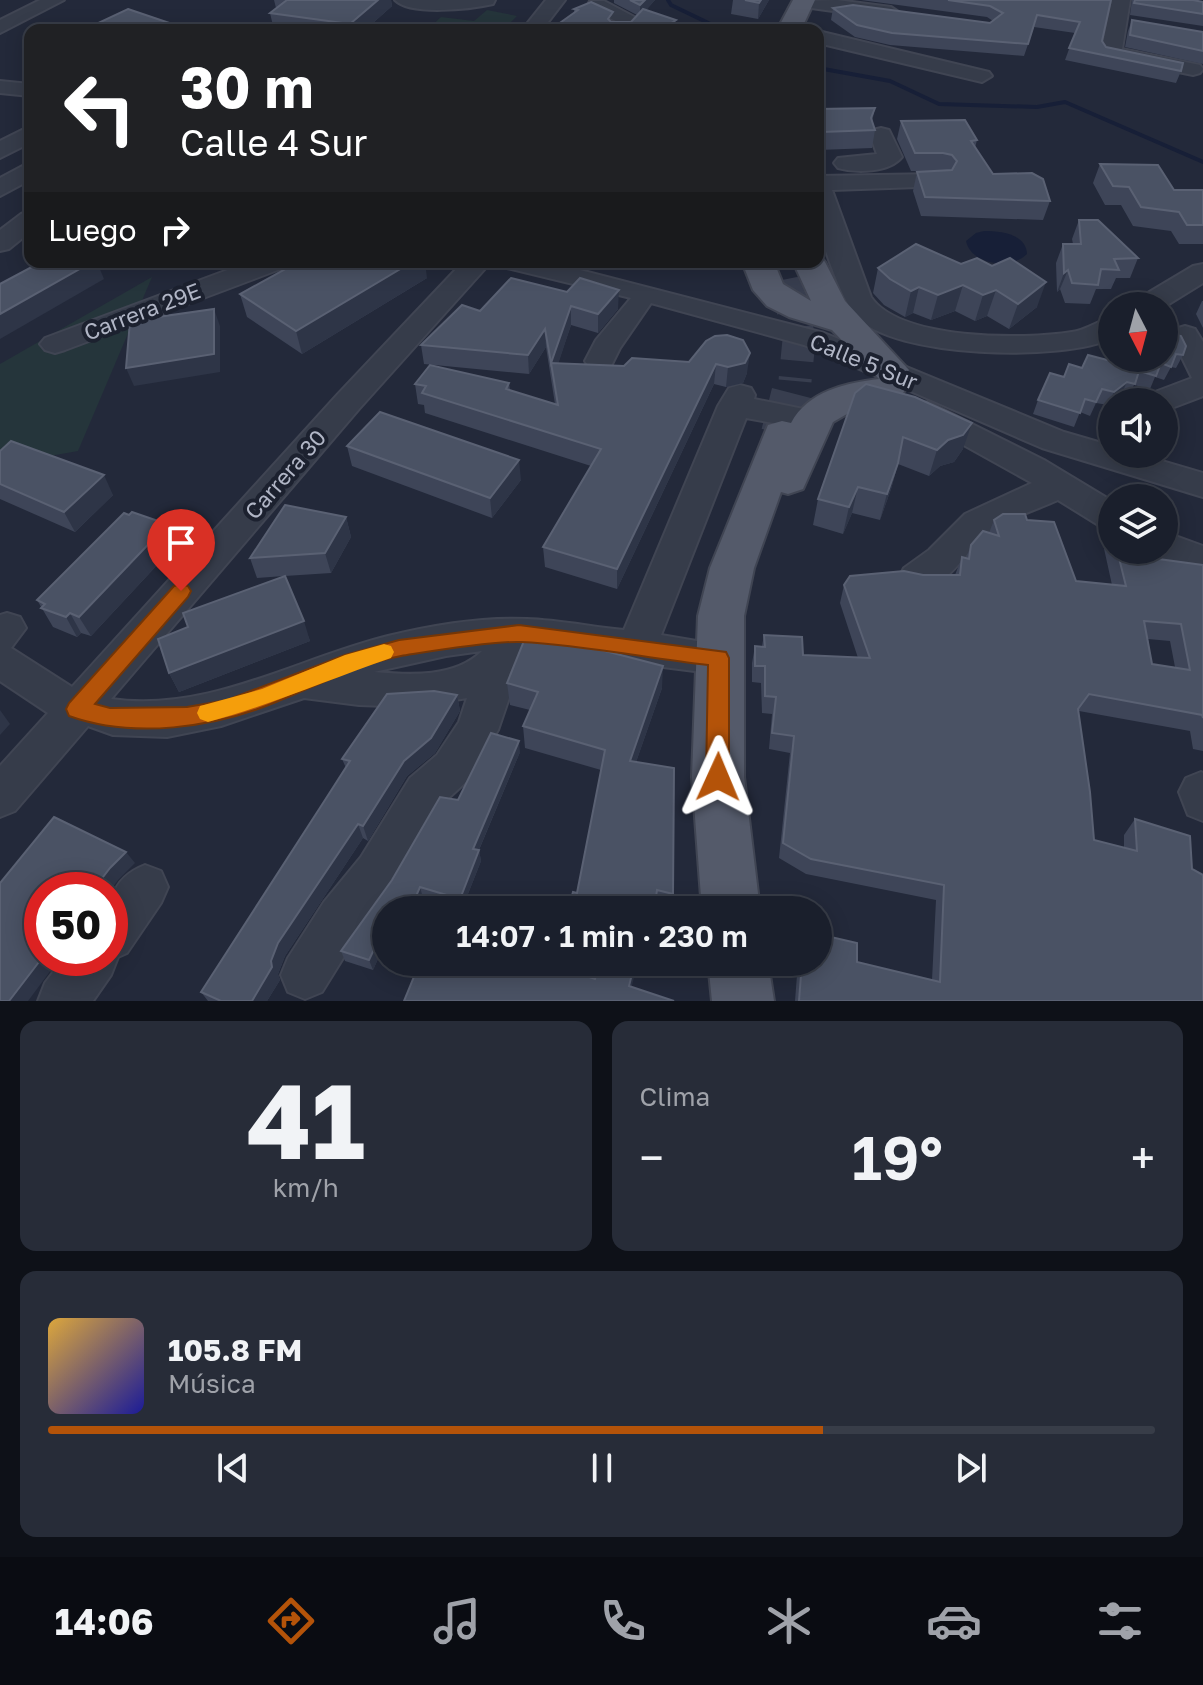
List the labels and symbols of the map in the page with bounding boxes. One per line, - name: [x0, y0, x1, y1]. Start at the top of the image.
- street label: Carrera 29E: [80, 276, 204, 346]
- north arrow: [1098, 292, 1178, 372]
- street label: Calle 5 Sur: [806, 327, 922, 395]
- street label: Carrera 30: [239, 424, 331, 524]
- pin: [147, 509, 215, 591]
- position arrow: [676, 735, 760, 819]
- speed limit sign: 50: [24, 872, 128, 976]

